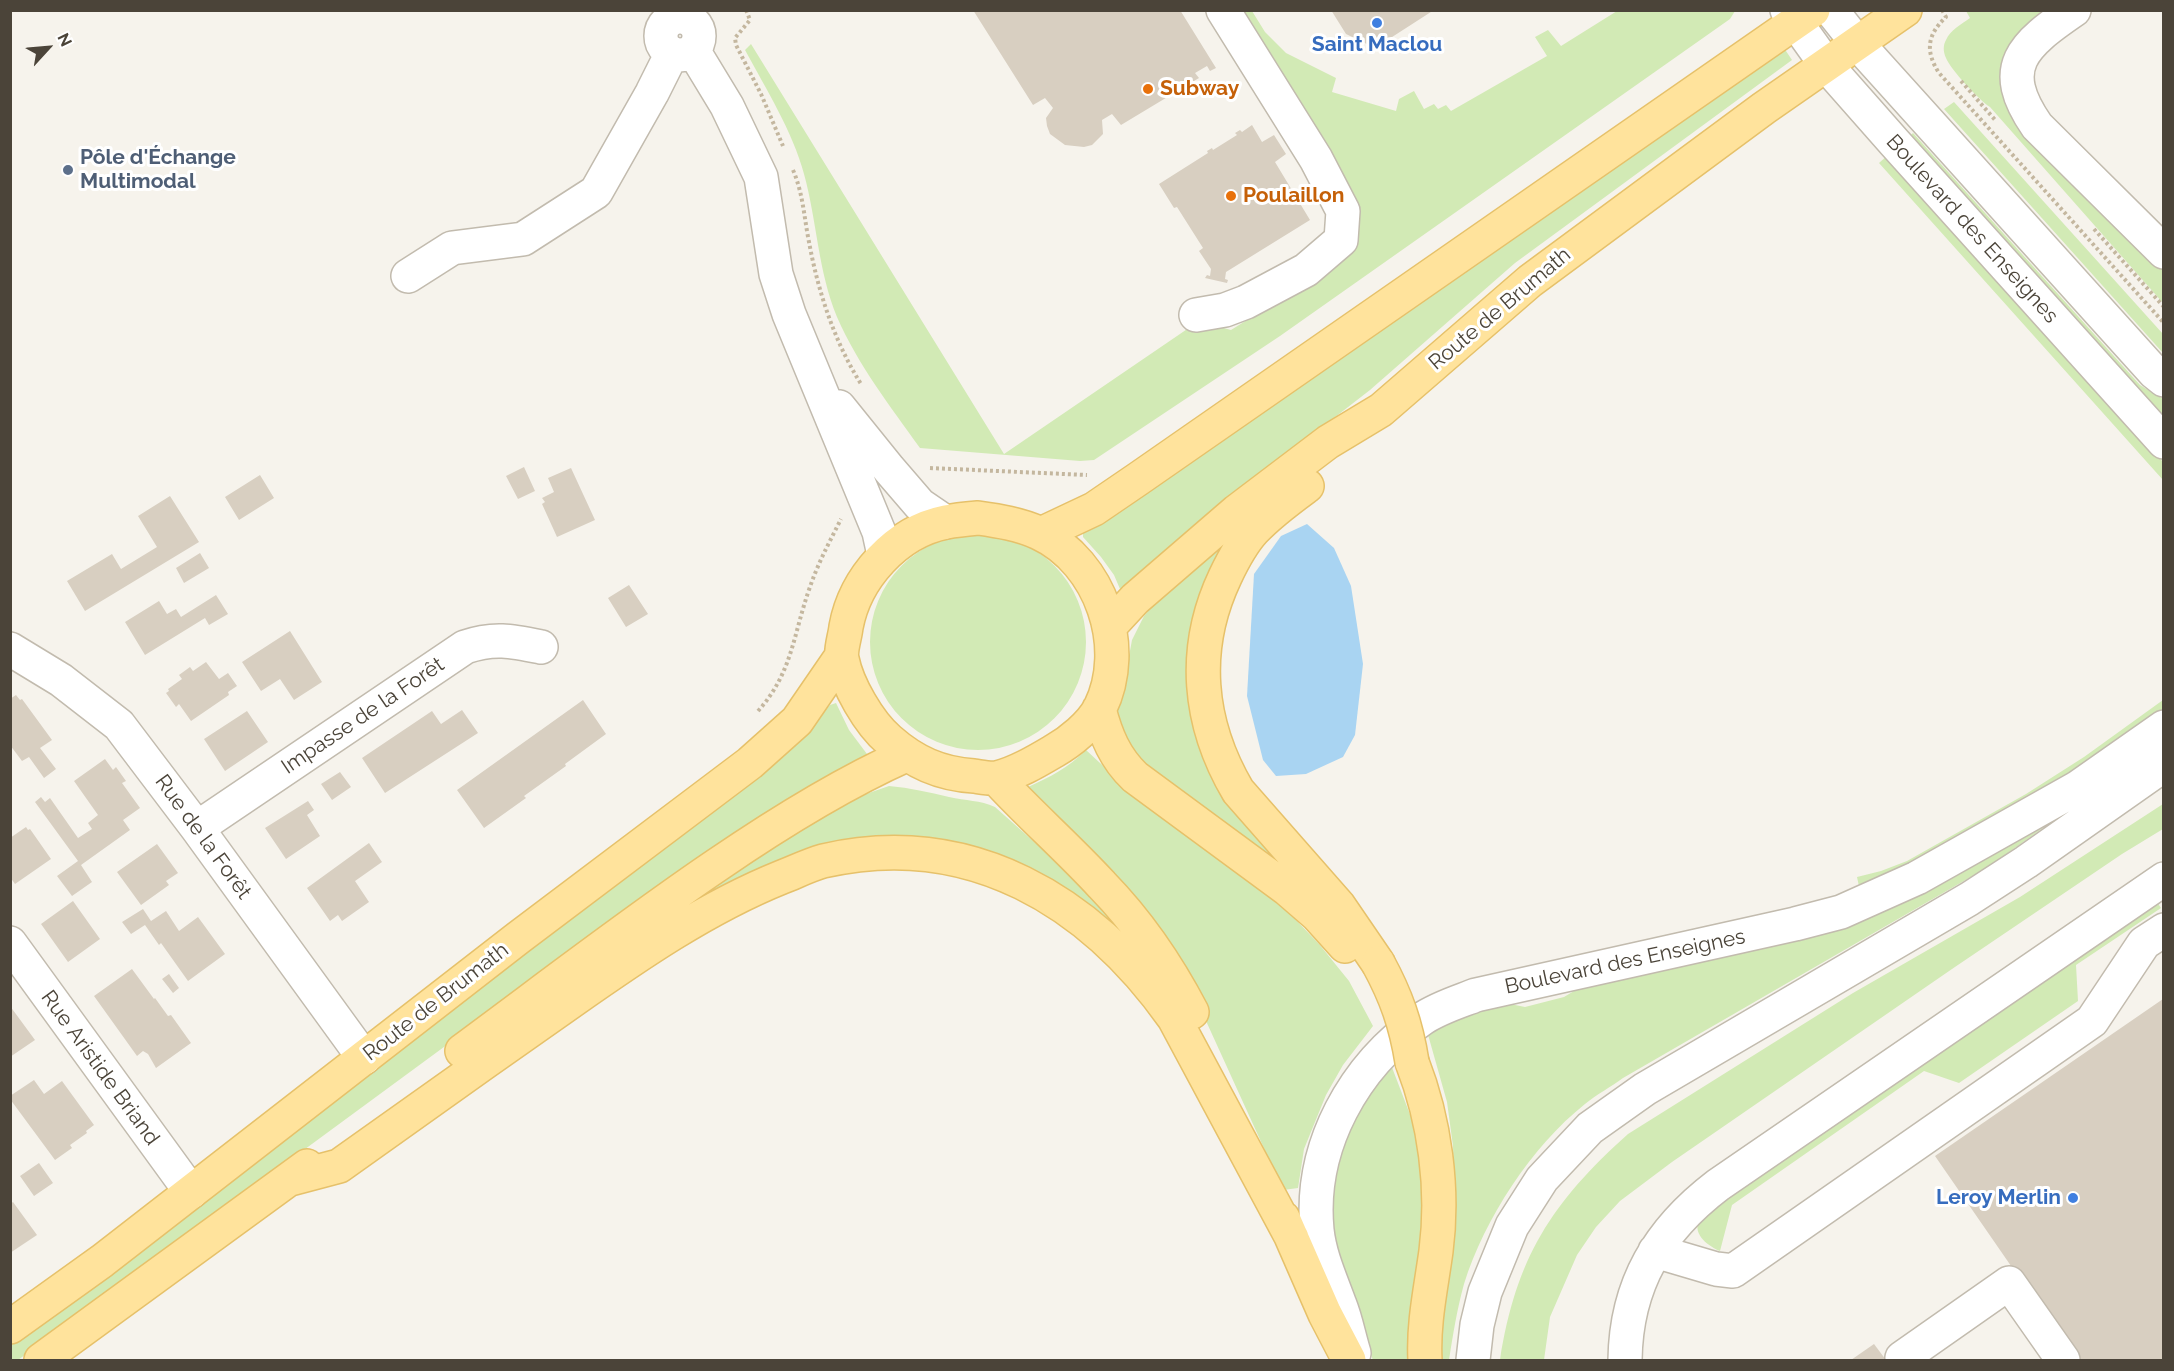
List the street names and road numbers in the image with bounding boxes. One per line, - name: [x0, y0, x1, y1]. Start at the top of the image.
- street label: Boulevard des Enseignes: [1881, 129, 2063, 329]
- street label: Route de Brumath: [1424, 242, 1576, 376]
- street label: Impasse de la Forêt: [277, 652, 449, 780]
- street label: Rue de la Forêt: [149, 770, 257, 904]
- street label: Boulevard des Enseignes: [1503, 924, 1747, 1000]
- street label: Route de Brumath: [358, 937, 514, 1067]
- street label: Rue Aristide Briand: [35, 986, 165, 1150]

